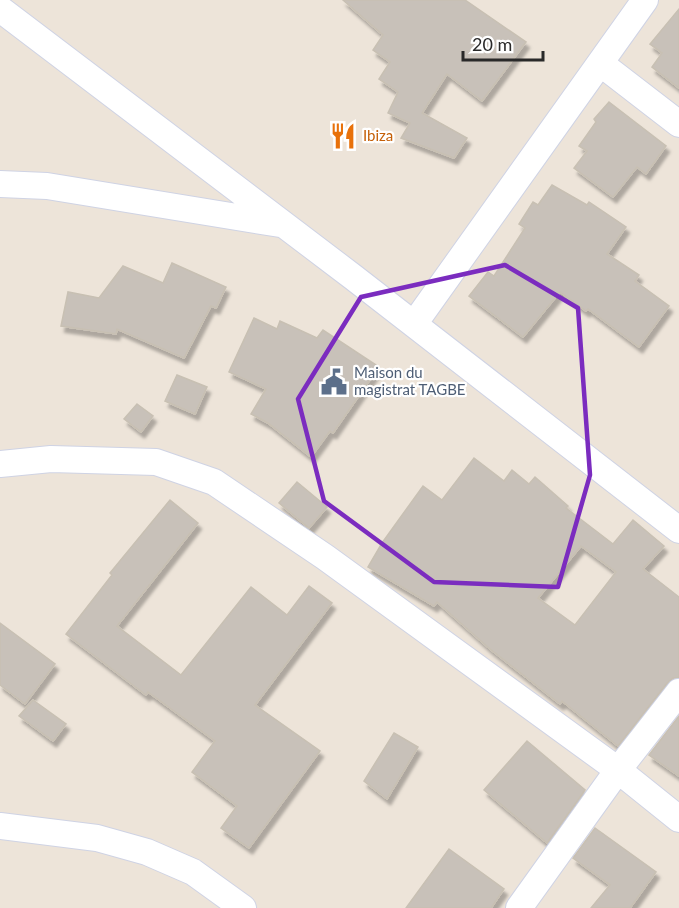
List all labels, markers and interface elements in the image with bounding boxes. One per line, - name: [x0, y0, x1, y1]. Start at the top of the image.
- scale bar: [463, 24, 542, 62]
- text: 20 m: [472, 33, 512, 55]
- restaurant icon: Ibiza: [328, 121, 358, 151]
- place label: Ibiza: [363, 126, 393, 144]
- place label: Maison du magistrat TAGBE: [354, 363, 466, 398]
- public building icon: Maison du magistrat TAGBE: [319, 367, 349, 397]

